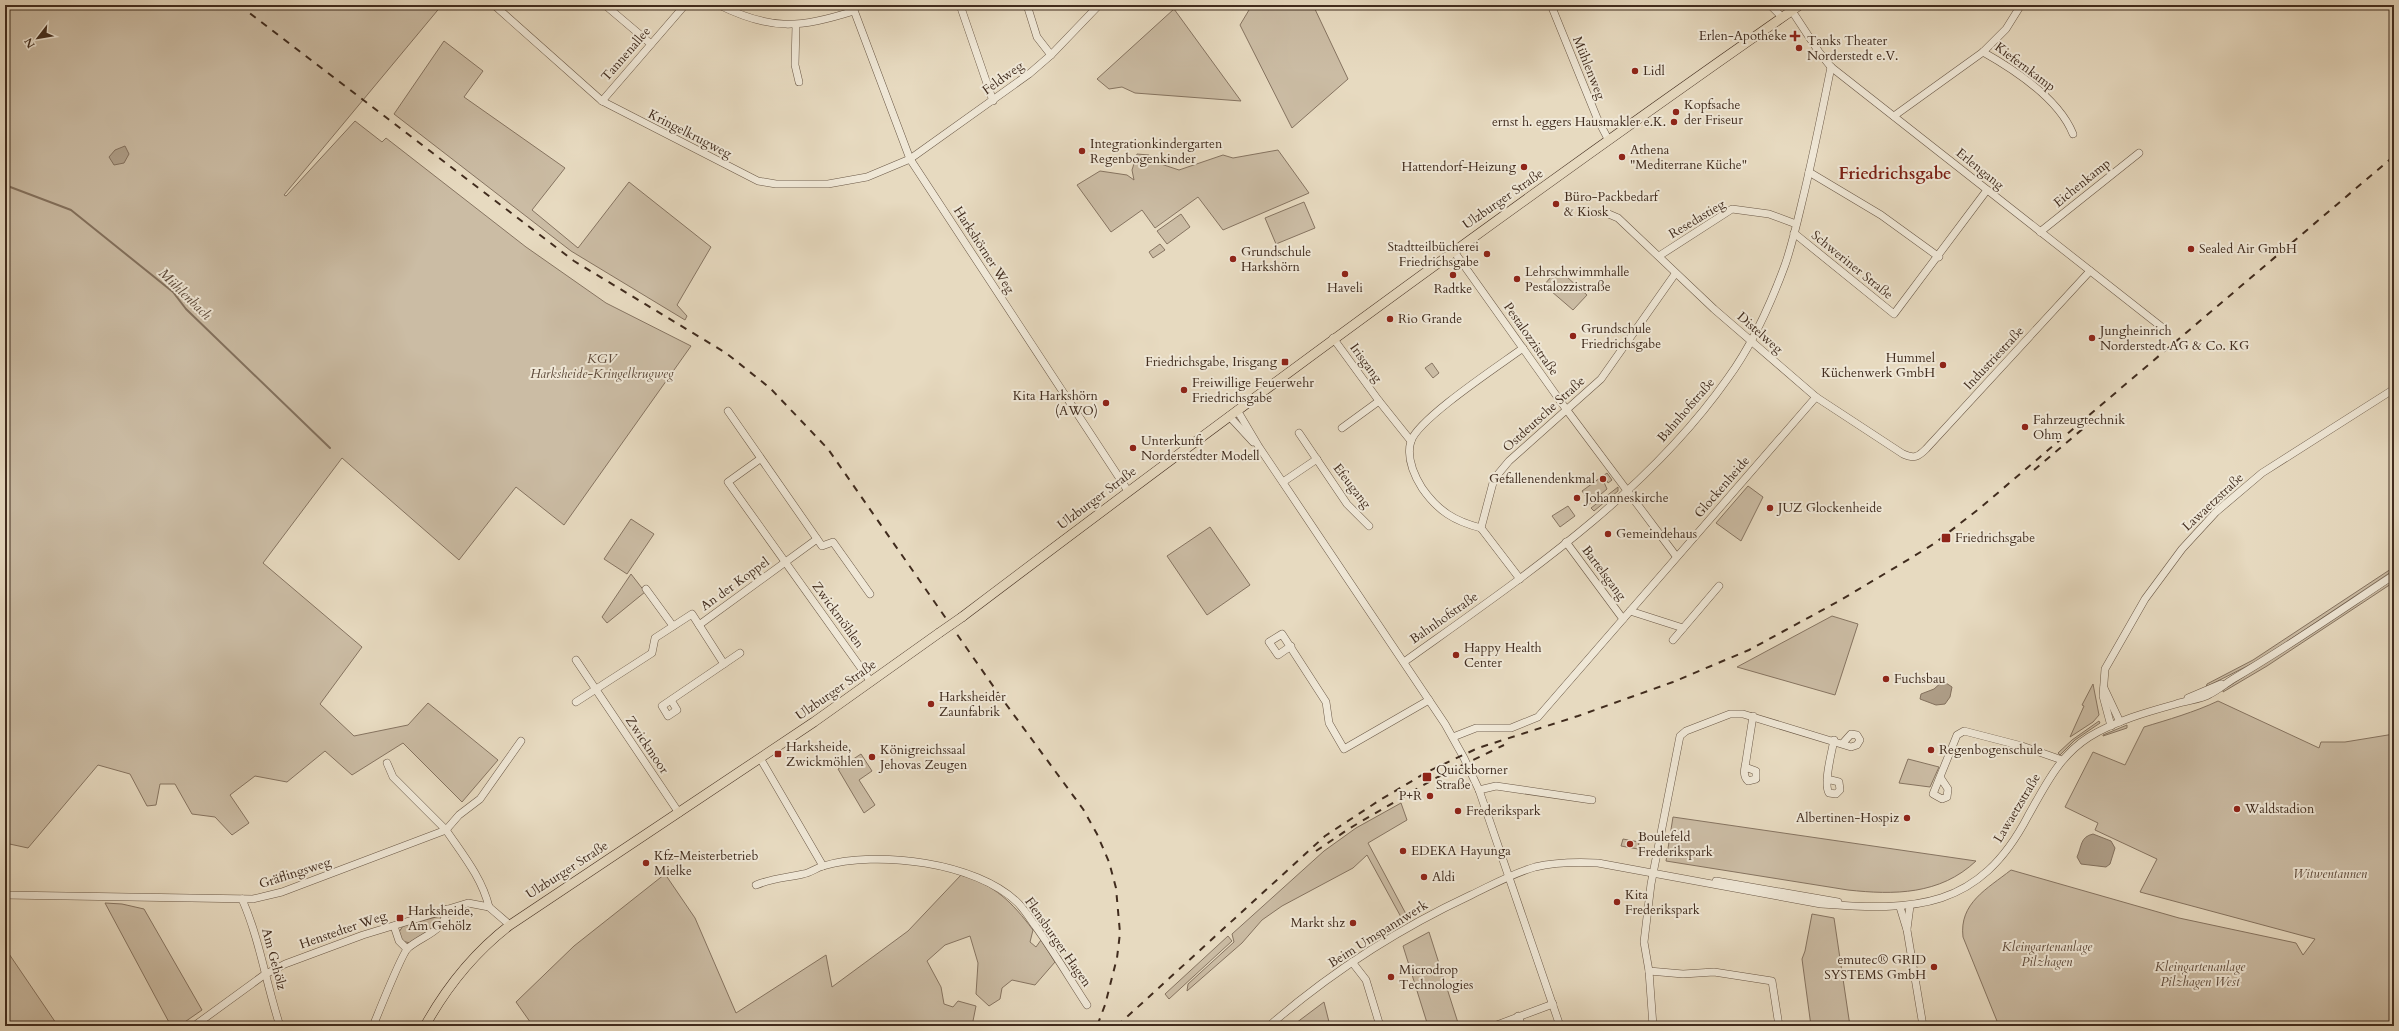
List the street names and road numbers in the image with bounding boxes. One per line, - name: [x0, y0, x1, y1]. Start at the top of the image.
- street label: Tannenallee: [597, 23, 655, 85]
- street label: Mühlenweg: [1568, 34, 1610, 103]
- street label: Kiefernkamp: [1991, 38, 2059, 96]
- street label: Feldweg: [979, 56, 1028, 99]
- street label: Kringelkrugweg: [645, 105, 736, 163]
- street label: Erlengang: [1952, 144, 2008, 194]
- street label: Eichenkamp: [2050, 154, 2114, 212]
- street label: Ulzburger Straße: [1459, 164, 1547, 234]
- street label: Resedastieg: [1665, 195, 1729, 243]
- street label: Harkshörner Weg: [949, 203, 1019, 298]
- street label: Schweriner Straße: [1807, 226, 1897, 304]
- street label: Pestalozzistraße: [1499, 299, 1563, 379]
- street label: Distelweg: [1733, 308, 1787, 358]
- street label: Industriestraße: [1960, 322, 2028, 394]
- street label: Irisgang: [1346, 340, 1387, 387]
- street label: Ostdeutsche Straße: [1499, 372, 1589, 456]
- street label: Bahnhofstraße: [1653, 374, 1719, 446]
- street label: Glockenheide: [1690, 452, 1754, 522]
- street label: Efeugang: [1329, 460, 1376, 513]
- street label: Ulzburger Straße: [1054, 462, 1140, 534]
- street label: Lawaetzstraße: [2178, 469, 2248, 535]
- street label: Bartelsgang: [1577, 542, 1631, 605]
- street label: An der Koppel: [697, 553, 774, 615]
- street label: Zwickmöhlen: [808, 578, 869, 652]
- street label: Bahnhofstraße: [1406, 588, 1482, 648]
- street label: Ulzburger Straße: [792, 655, 880, 725]
- street label: Zwickmoor: [621, 713, 673, 778]
- street label: Lawaetzstraße: [1989, 770, 2045, 846]
- street label: Ulzburger Straße: [522, 837, 612, 903]
- street label: Gräflingsweg: [257, 853, 334, 893]
- street label: Flensburger Hagen: [1020, 894, 1096, 991]
- street label: Beim Umspannwerk: [1325, 896, 1431, 972]
- street label: Henstedter Weg: [297, 906, 390, 953]
- street label: Am Gehölz: [257, 926, 291, 992]

